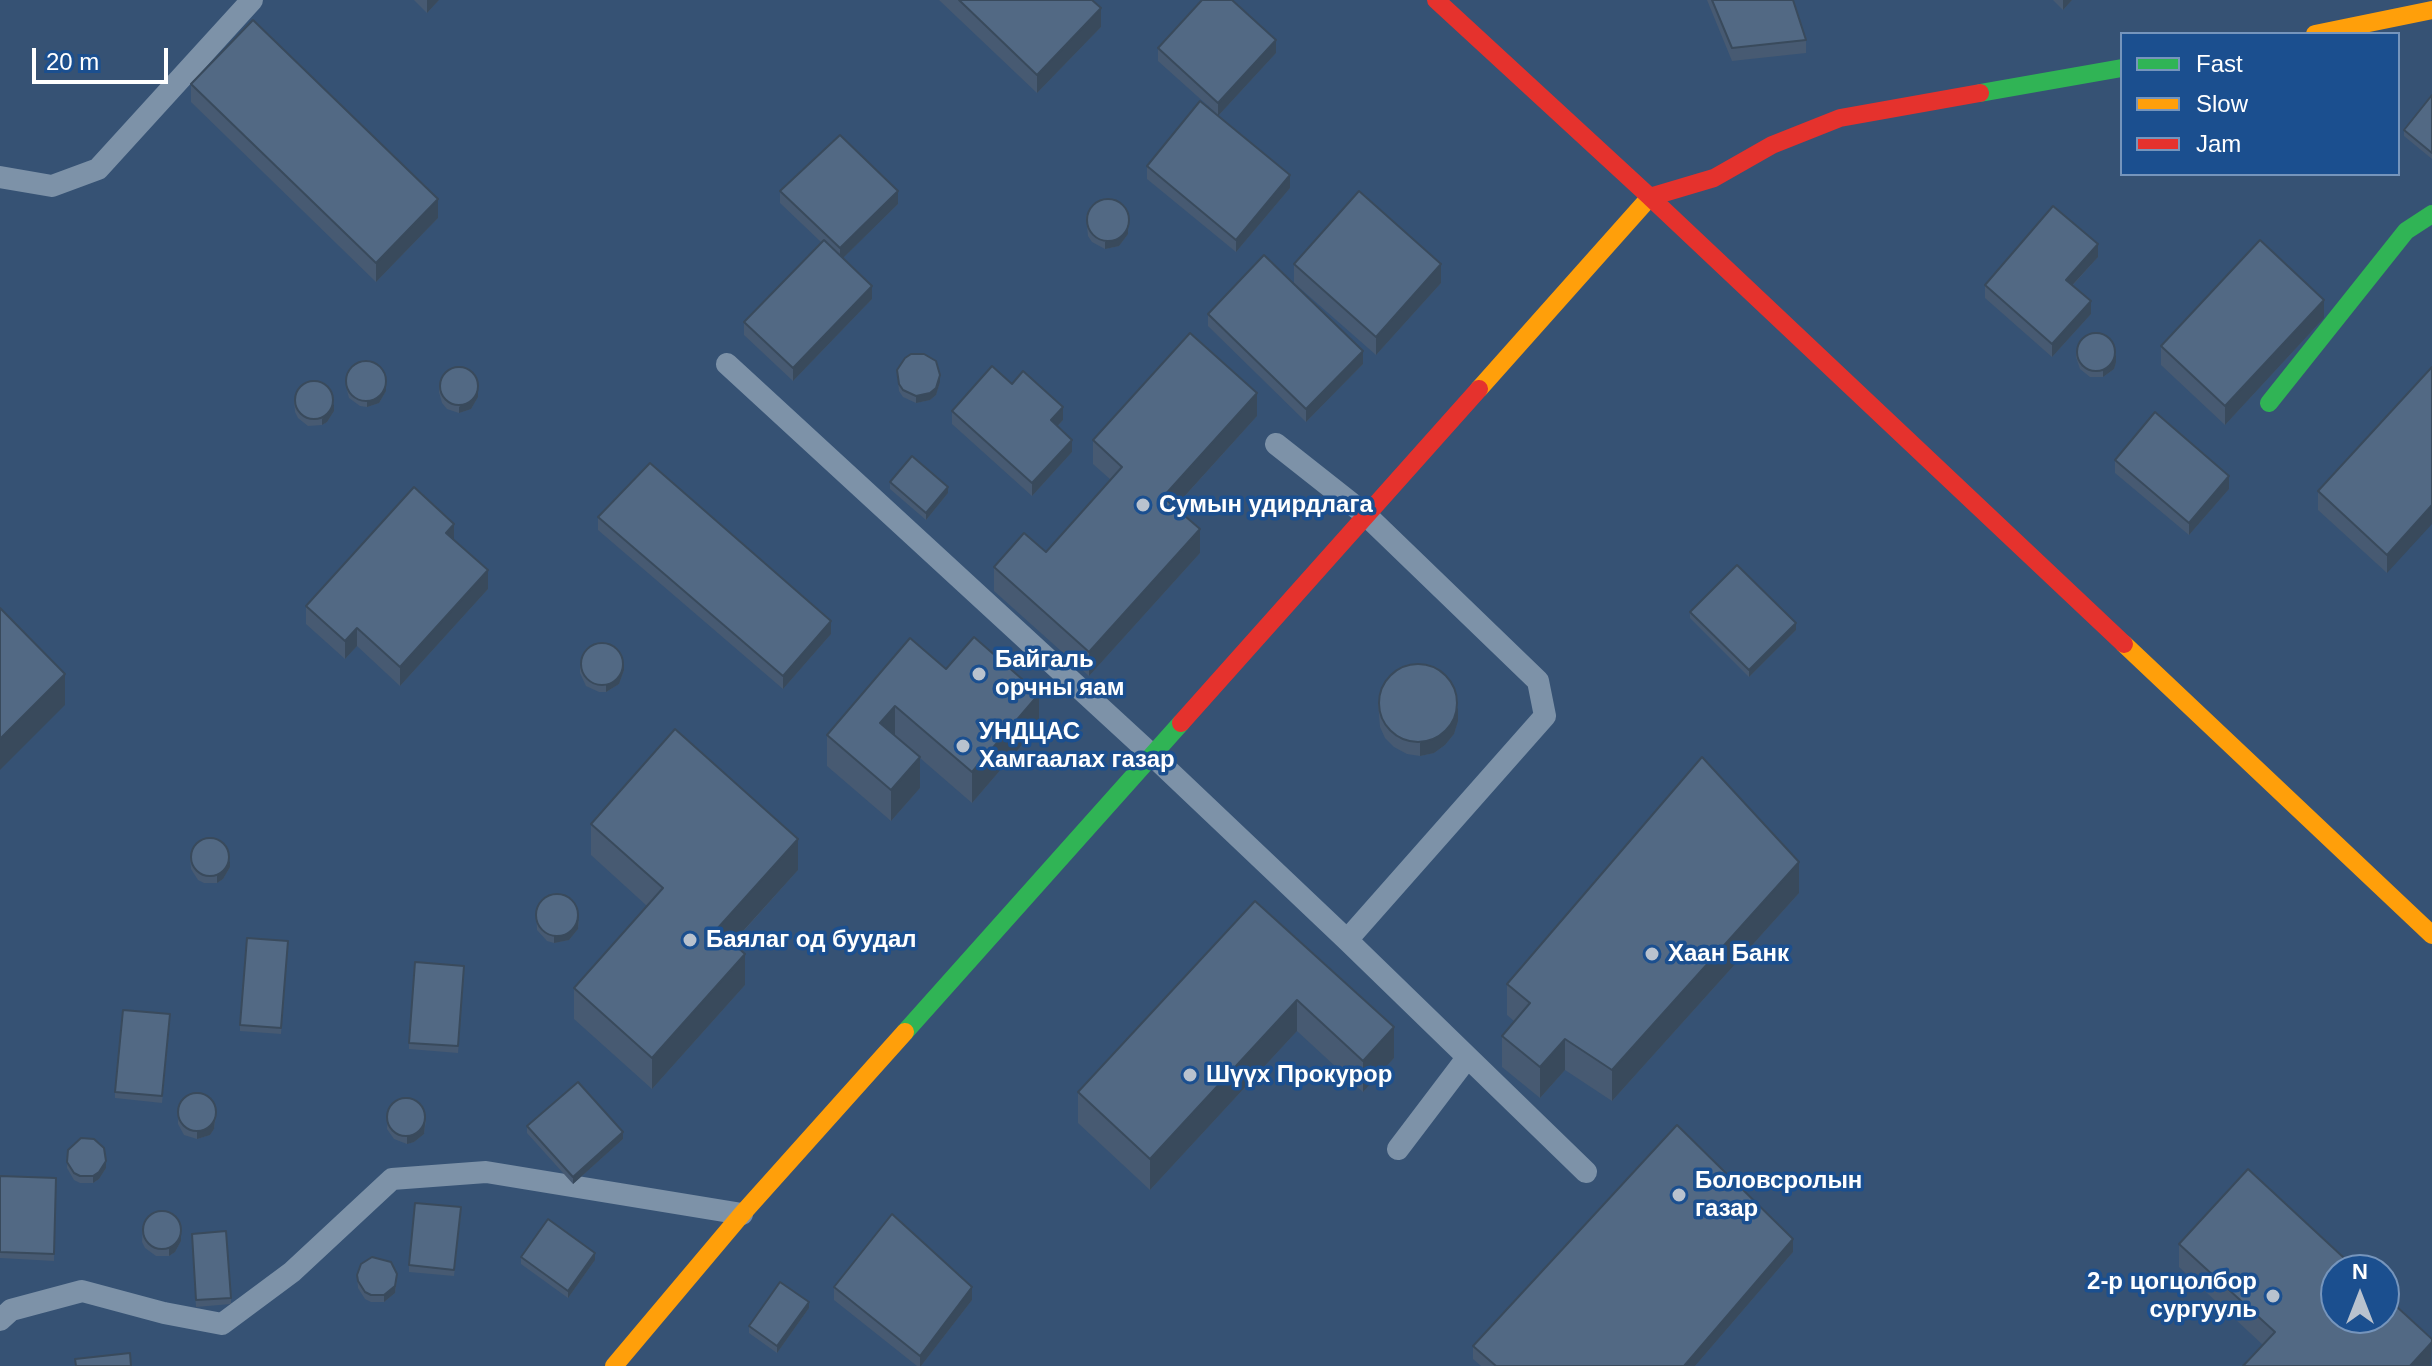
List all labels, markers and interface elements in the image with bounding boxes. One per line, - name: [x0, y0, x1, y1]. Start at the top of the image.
- scale bar: [36, 32, 172, 82]
- legend: [2120, 32, 2400, 176]
- text: 20 m: [46, 48, 99, 75]
- text: Fast: [2196, 50, 2243, 77]
- text: Slow: [2196, 90, 2248, 117]
- text: Jam: [2196, 130, 2241, 157]
- place label: Сумын удирдлага: [1159, 491, 1373, 519]
- marker: Сумын удирдлага: [1134, 496, 1152, 514]
- place label: Байгаль орчны яам: [995, 646, 1124, 702]
- marker: Байгаль орчны яам: [970, 665, 988, 683]
- place label: УНДЦАС Хамгаалах газар: [979, 718, 1175, 774]
- marker: УНДЦАС Хамгаалах газар: [954, 737, 972, 755]
- place label: Баялаг од буудал: [706, 926, 917, 954]
- marker: Баялаг од буудал: [681, 931, 699, 949]
- place label: Хаан Банк: [1668, 940, 1789, 968]
- marker: Хаан Банк: [1643, 945, 1661, 963]
- place label: Шүүх Прокурор: [1206, 1061, 1392, 1089]
- marker: Шүүх Прокурор: [1181, 1066, 1199, 1084]
- place label: Боловсролын газар: [1695, 1167, 1862, 1223]
- marker: Боловсролын газар: [1670, 1186, 1688, 1204]
- north arrow: [2320, 1254, 2400, 1334]
- text: N: [2352, 1259, 2368, 1284]
- place label: 2-р цогцолбор сургууль: [2087, 1268, 2257, 1324]
- marker: 2-р цогцолбор сургууль: [2264, 1287, 2282, 1305]

